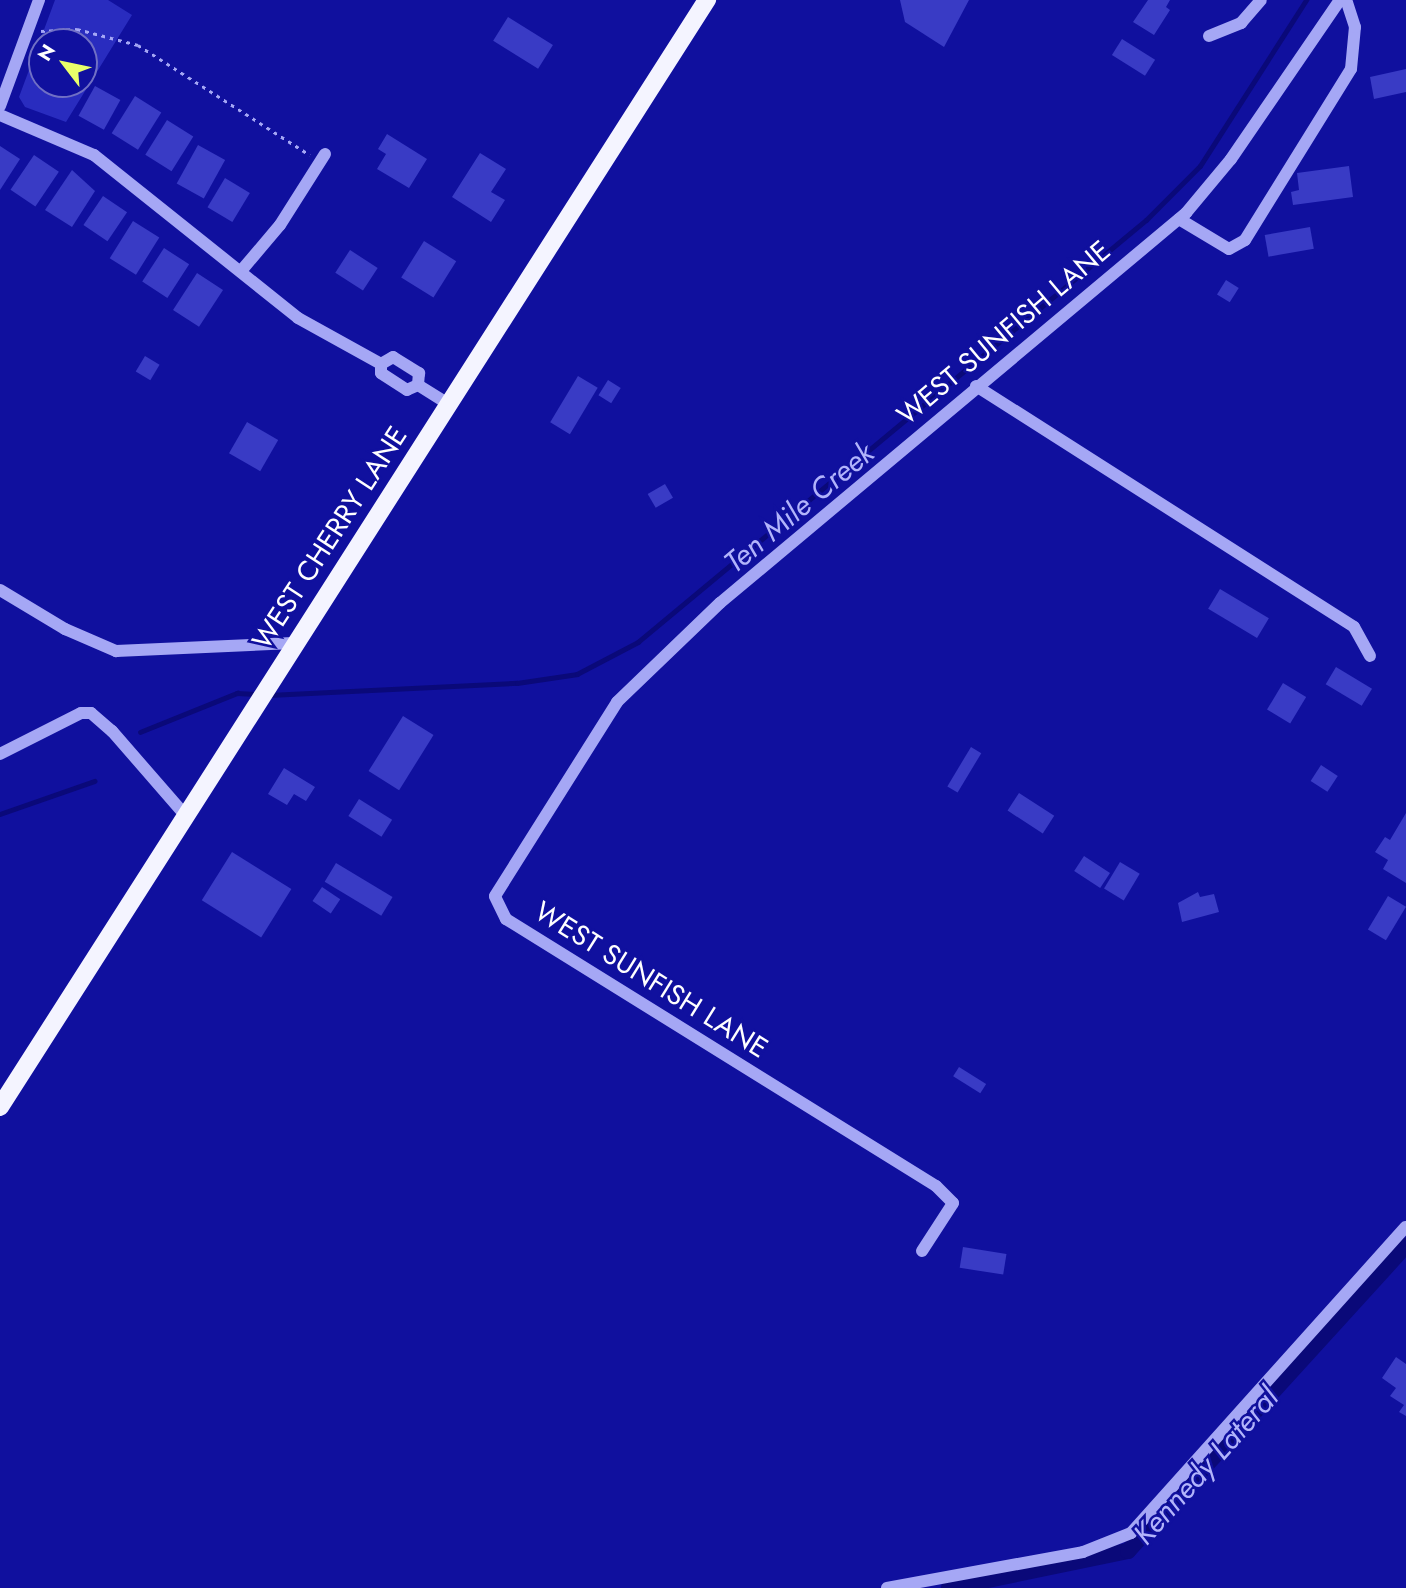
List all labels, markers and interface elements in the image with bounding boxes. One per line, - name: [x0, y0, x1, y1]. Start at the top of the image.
- north arrow: [28, 28, 98, 98]
- text: N: [31, 39, 62, 66]
- street label: WEST SUNFISH LANE: [891, 234, 1117, 432]
- street label: WEST CHERRY LANE: [245, 420, 415, 656]
- water label: Ten Mile Creek: [717, 435, 881, 581]
- street label: WEST SUNFISH LANE: [528, 895, 774, 1065]
- water label: Kennedy Lateral: [1126, 1380, 1286, 1552]

